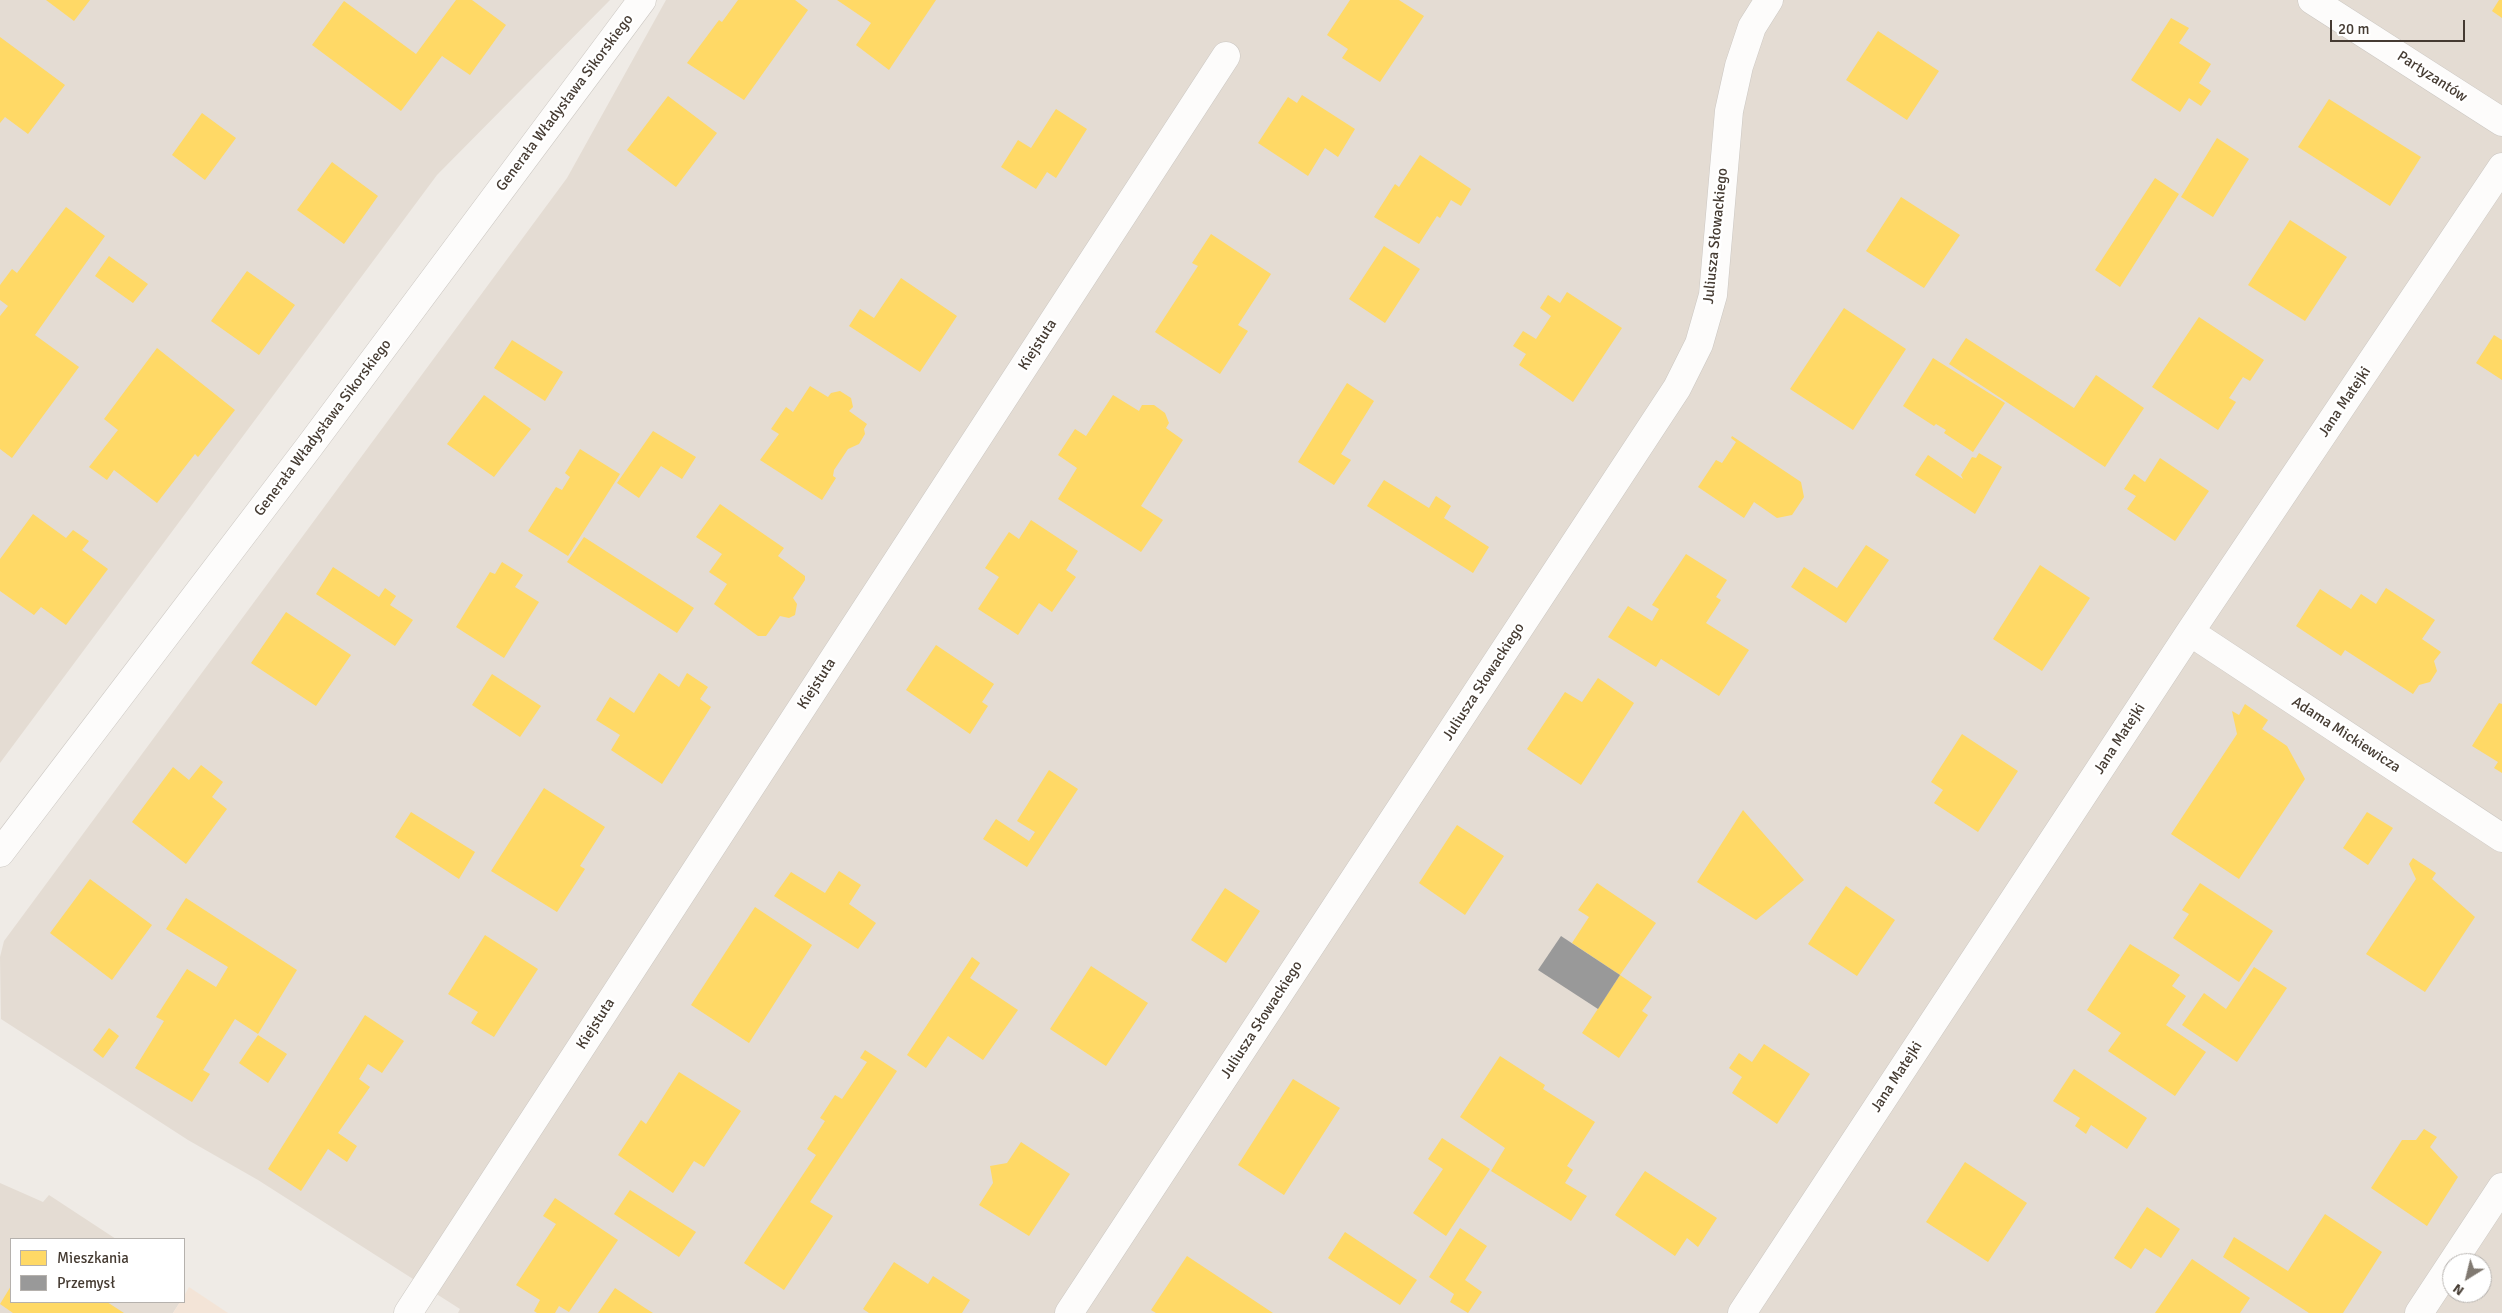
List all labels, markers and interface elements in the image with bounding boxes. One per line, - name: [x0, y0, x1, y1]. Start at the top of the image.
- scale bar: [2332, 10, 2467, 42]
- street label: Generała Władysława Sikorskiego: [493, 11, 637, 195]
- text: 20 m: [2338, 20, 2369, 38]
- street label: Partyzantów: [2394, 48, 2470, 106]
- street label: Juliusza Słowackiego: [1700, 167, 1732, 305]
- street label: Kiejstuta: [1015, 316, 1061, 374]
- street label: Generała Władysława Sikorskiego: [251, 336, 395, 520]
- street label: Jana Matejki: [2315, 363, 2375, 441]
- street label: Juliusza Słowackiego: [1439, 620, 1529, 744]
- street label: Kiejstuta: [794, 655, 840, 713]
- street label: Adama Mickiewicza: [2288, 693, 2404, 777]
- street label: Jana Matejki: [2090, 700, 2150, 778]
- street label: Juliusza Słowackiego: [1217, 958, 1307, 1082]
- street label: Kiejstuta: [573, 995, 619, 1053]
- street label: Jana Matejki: [1867, 1038, 1927, 1116]
- legend: [10, 1238, 185, 1303]
- text: Mieszkania: [57, 1249, 129, 1267]
- north arrow: [2442, 1253, 2492, 1303]
- text: Przemysł: [57, 1274, 115, 1292]
- text: N: [2450, 1280, 2467, 1299]

